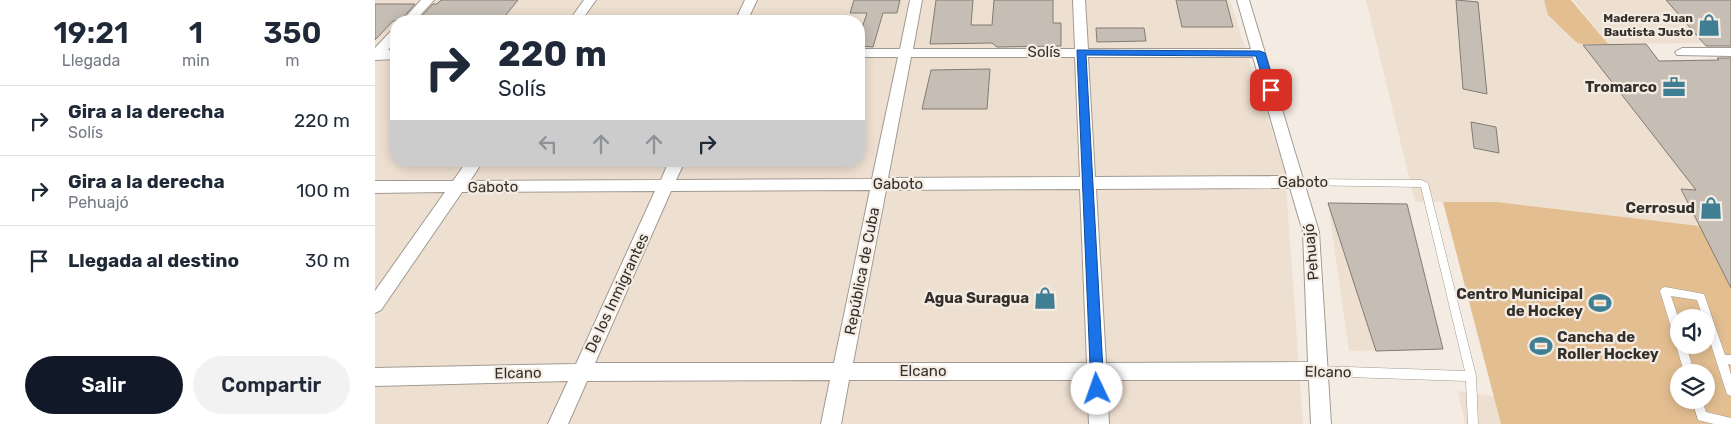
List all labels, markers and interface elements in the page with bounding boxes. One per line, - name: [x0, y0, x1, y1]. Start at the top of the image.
- place label: Maderera Juan Bautista Justo: [1603, 11, 1693, 39]
- shop icon: Maderera Juan Bautista Justo: [1696, 12, 1722, 38]
- text: 19:21: [53, 15, 129, 51]
- text: 1: [189, 15, 203, 51]
- text: 350: [263, 15, 322, 51]
- text: 220 m: [498, 33, 607, 75]
- icon: right: [415, 35, 480, 100]
- street label: Solís: [1028, 43, 1061, 61]
- text: Llegada: [62, 51, 120, 70]
- text: min: [182, 51, 210, 70]
- text: m: [285, 51, 300, 70]
- pin: [1250, 69, 1292, 111]
- office icon: Tromarco: [1661, 74, 1687, 100]
- text: Solís: [498, 75, 546, 102]
- icon: arrive: [1257, 76, 1285, 104]
- place label: Tromarco: [1585, 78, 1657, 96]
- text: Gira a la derecha: [68, 100, 225, 123]
- icon: right: [25, 107, 53, 135]
- text: 220 m: [294, 109, 350, 132]
- text: Solís: [68, 123, 103, 142]
- icon: left: [534, 130, 562, 158]
- icon: ahead: [587, 130, 615, 158]
- icon: ahead: [640, 130, 668, 158]
- icon: right: [693, 130, 721, 158]
- text: Gira a la derecha: [68, 170, 225, 193]
- street label: Gaboto: [1278, 173, 1328, 191]
- street label: Gaboto: [873, 175, 923, 193]
- icon: right: [25, 177, 53, 205]
- street label: Gaboto: [468, 178, 518, 196]
- text: 100 m: [296, 179, 350, 202]
- text: Pehuajó: [68, 193, 129, 212]
- shop icon: Cerrosud: [1698, 195, 1724, 221]
- place label: Cerrosud: [1625, 199, 1695, 217]
- street label: República de Cuba: [841, 206, 883, 336]
- street label: Pehuajó: [1300, 223, 1322, 281]
- street label: De los Inmigrantes: [581, 230, 653, 356]
- icon: arrive: [25, 247, 53, 275]
- text: Llegada al destino: [68, 249, 239, 272]
- text: 30 m: [305, 249, 350, 272]
- shop icon: Agua Suragua: [1032, 285, 1058, 311]
- place label: Centro Municipal de Hockey: [1456, 285, 1583, 320]
- place label: Agua Suragua: [924, 289, 1029, 307]
- sports icon: Centro Municipal de Hockey: [1587, 290, 1613, 316]
- map controls: [1670, 309, 1715, 409]
- button: sound: [1670, 309, 1715, 354]
- place label: Cancha de Roller Hockey: [1557, 328, 1659, 363]
- sports icon: Cancha de Roller Hockey: [1528, 333, 1554, 359]
- button: Salir: [25, 356, 183, 414]
- button: Compartir: [193, 356, 350, 414]
- street label: Elcano: [900, 362, 947, 380]
- position arrow: [1070, 362, 1122, 414]
- street label: Elcano: [1304, 363, 1352, 381]
- street label: Elcano: [494, 364, 542, 382]
- button: layers: [1670, 364, 1715, 409]

